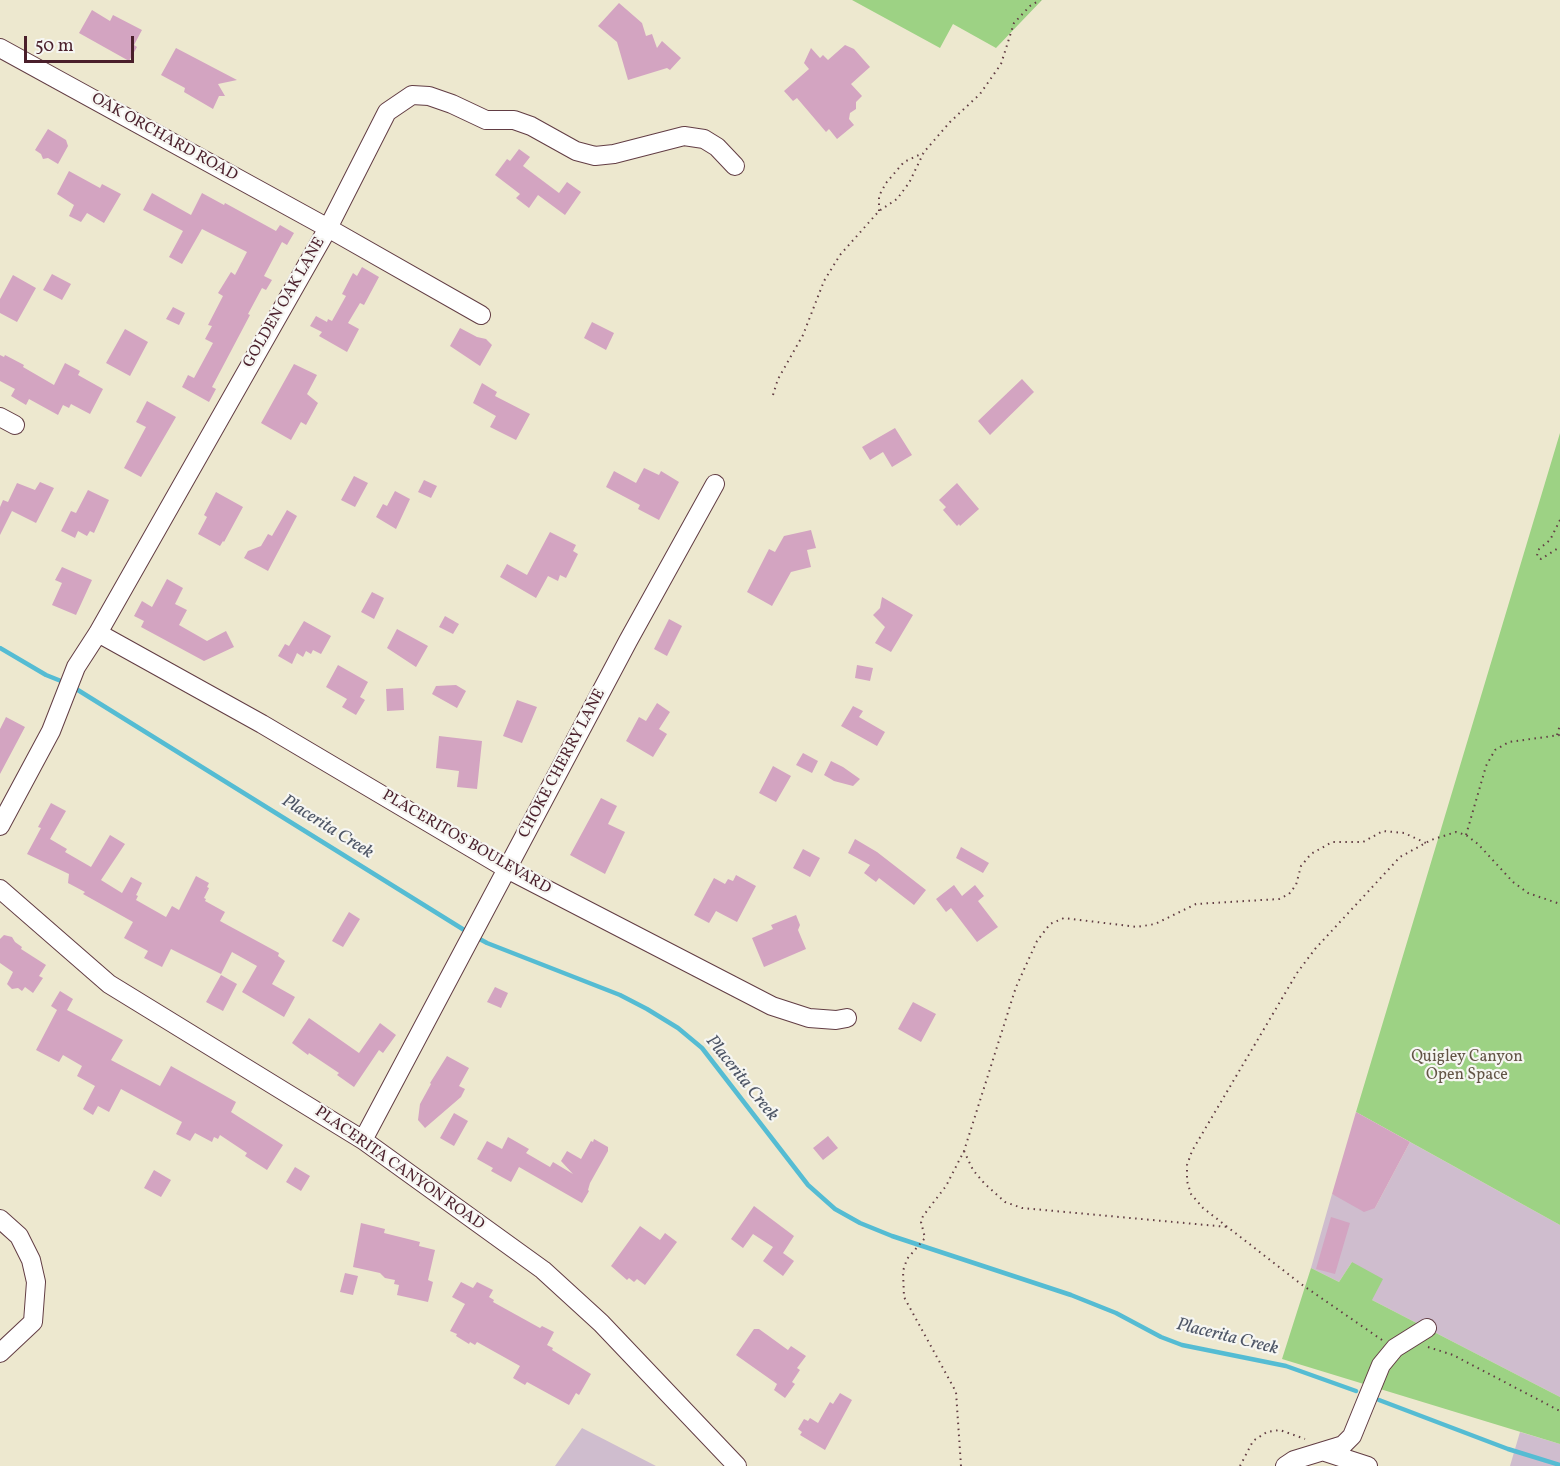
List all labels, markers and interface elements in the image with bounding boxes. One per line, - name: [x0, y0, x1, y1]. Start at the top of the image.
- scale bar: [27, 24, 136, 62]
- text: 50 m: [35, 34, 74, 59]
- street label: OAK ORCHARD ROAD: [88, 90, 240, 186]
- street label: GOLDEN OAK LANE: [240, 234, 330, 372]
- street label: CHOKE CHERRY LANE: [516, 686, 610, 842]
- street label: PLACERITOS BOULEVARD: [378, 787, 554, 899]
- water label: Placerita Creek: [277, 791, 377, 865]
- water label: Placerita Creek: [700, 1032, 782, 1126]
- park label: Quigley Canyon Open Space: [1411, 1048, 1523, 1086]
- street label: PLACERITA CANYON ROAD: [310, 1103, 488, 1235]
- water label: Placerita Creek: [1174, 1315, 1280, 1361]

